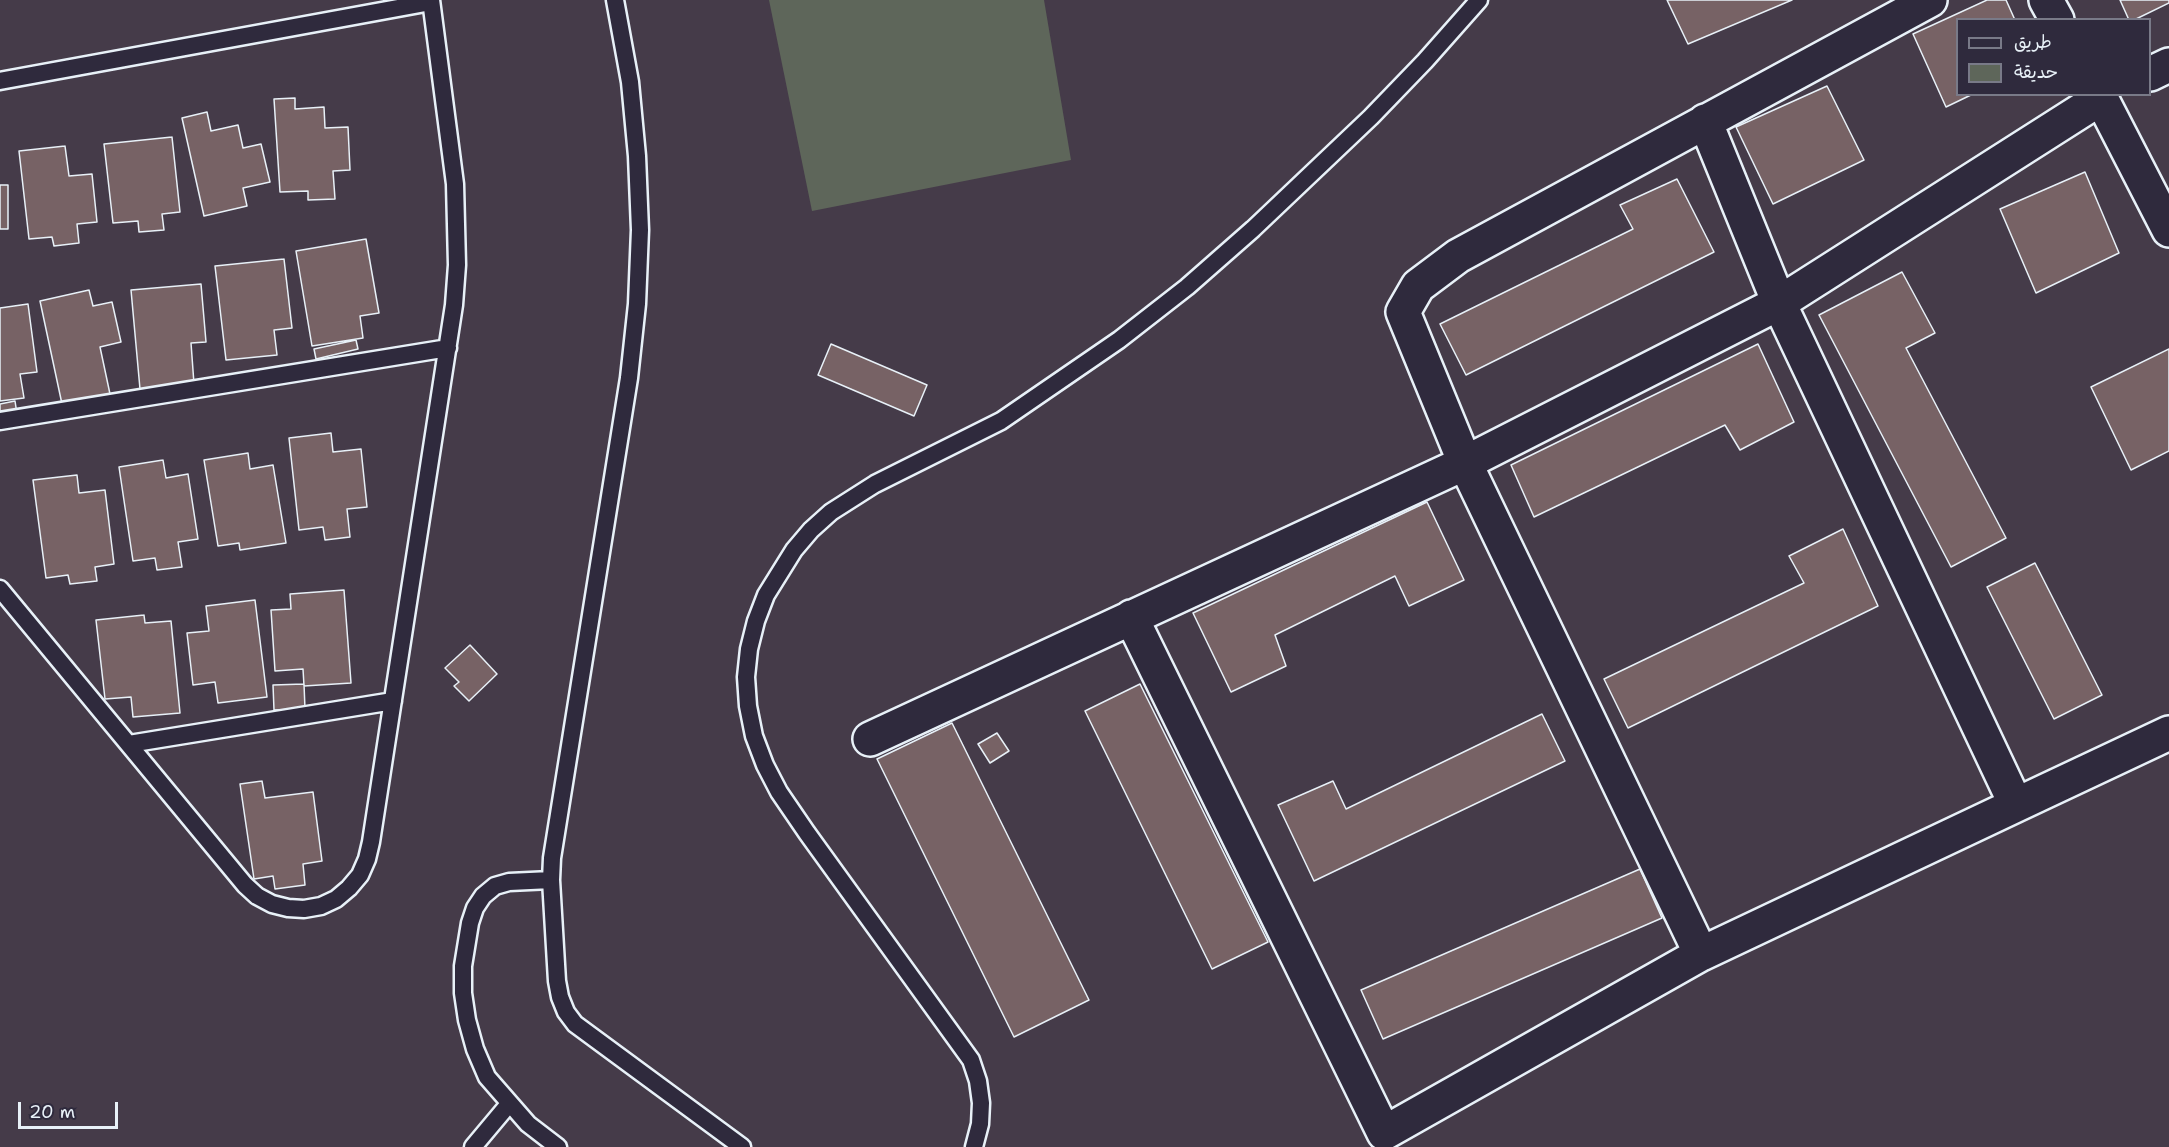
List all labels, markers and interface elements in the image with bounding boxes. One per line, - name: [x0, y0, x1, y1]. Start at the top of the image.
- legend: [1956, 18, 2151, 96]
- text: طريق: [2014, 30, 2052, 54]
- text: حديقة: [2014, 60, 2058, 84]
- scale bar: [21, 1090, 122, 1128]
- text: 20 m: [29, 1100, 75, 1124]

